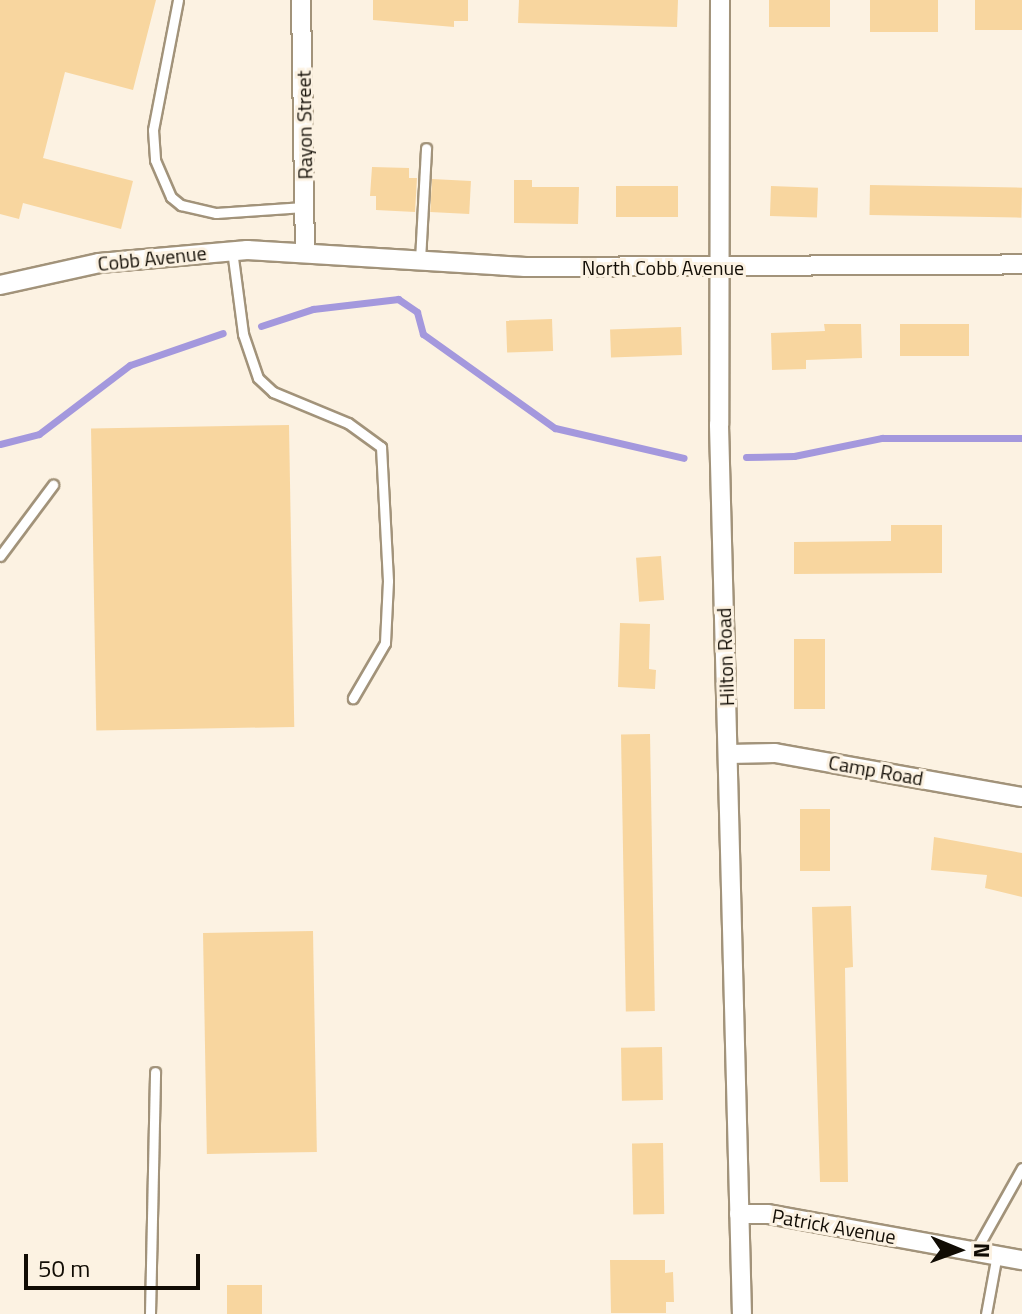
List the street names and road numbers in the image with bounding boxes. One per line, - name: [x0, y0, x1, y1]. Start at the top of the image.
- street label: Rayon Street: [291, 70, 317, 180]
- street label: Cobb Avenue: [96, 240, 208, 276]
- street label: North Cobb Avenue: [582, 255, 744, 279]
- street label: Hilton Road: [711, 607, 739, 707]
- street label: Camp Road: [827, 750, 925, 790]
- street label: Patrick Avenue: [770, 1203, 898, 1249]

